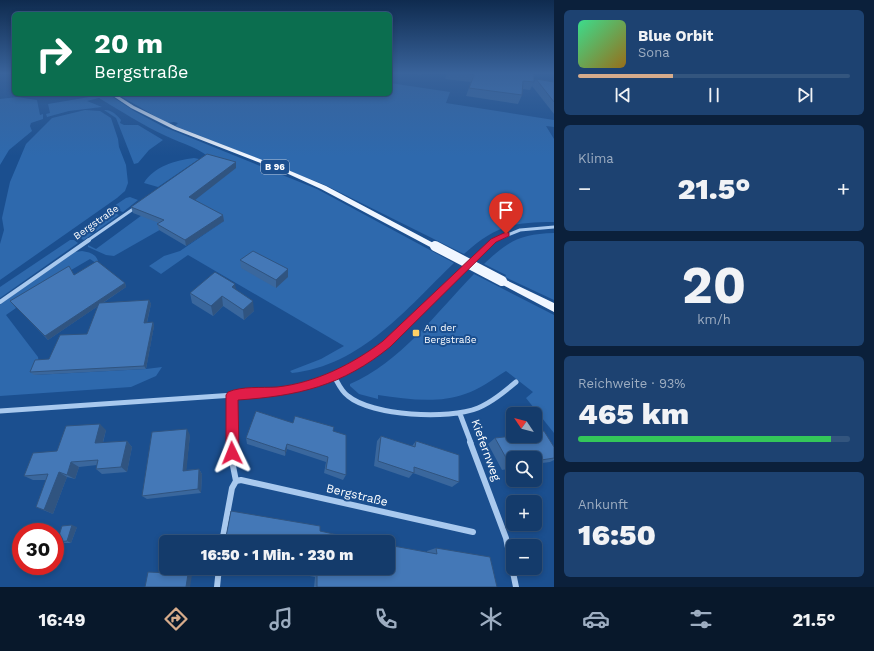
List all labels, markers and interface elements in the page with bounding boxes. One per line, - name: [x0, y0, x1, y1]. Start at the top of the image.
- text: 20 m: [94, 27, 163, 60]
- text: Blue Orbit: [638, 27, 713, 45]
- icon: right: [28, 28, 80, 80]
- text: Sona: [638, 45, 670, 60]
- text: Bergstraße: [94, 61, 188, 82]
- icon: previous: [612, 84, 634, 106]
- icon: pause: [703, 84, 725, 106]
- icon: next: [794, 84, 816, 106]
- text: Klima: [578, 151, 614, 166]
- road number: B 96: [261, 160, 289, 174]
- text: 21.5°: [677, 171, 751, 206]
- text: −: [578, 176, 591, 201]
- text: +: [837, 176, 850, 201]
- pin: [489, 193, 523, 234]
- icon: arrive: [495, 199, 517, 221]
- street label: Bergstraße: [71, 202, 121, 242]
- text: 20: [682, 255, 746, 316]
- text: km/h: [697, 312, 731, 327]
- place label: An der Bergstraße: [424, 322, 477, 345]
- marker: An der Bergstraße: [411, 328, 421, 338]
- text: Reichweite · 93%: [578, 376, 685, 391]
- text: 465 km: [578, 396, 689, 431]
- north arrow: [506, 407, 542, 443]
- map controls: [506, 407, 542, 575]
- street label: Kiefernweg: [468, 417, 504, 483]
- position arrow: [211, 432, 253, 474]
- button: search: [506, 451, 542, 487]
- street label: Bergstraße: [325, 481, 389, 509]
- button: +: [506, 495, 542, 531]
- text: Ankunft: [578, 497, 628, 512]
- text: 16:50: [578, 517, 656, 552]
- speed limit sign: 30: [12, 523, 64, 575]
- button: −: [506, 539, 542, 575]
- text: 16:50 · 1 Min. · 230 m: [201, 546, 353, 564]
- icon: directions: [162, 605, 190, 633]
- icon: music: [267, 605, 295, 633]
- icon: phone: [372, 605, 400, 633]
- icon: climate: [477, 605, 505, 633]
- icon: car: [582, 605, 610, 633]
- icon: filters: [687, 605, 715, 633]
- text: 16:49: [38, 609, 85, 630]
- text: 21.5°: [792, 609, 836, 630]

